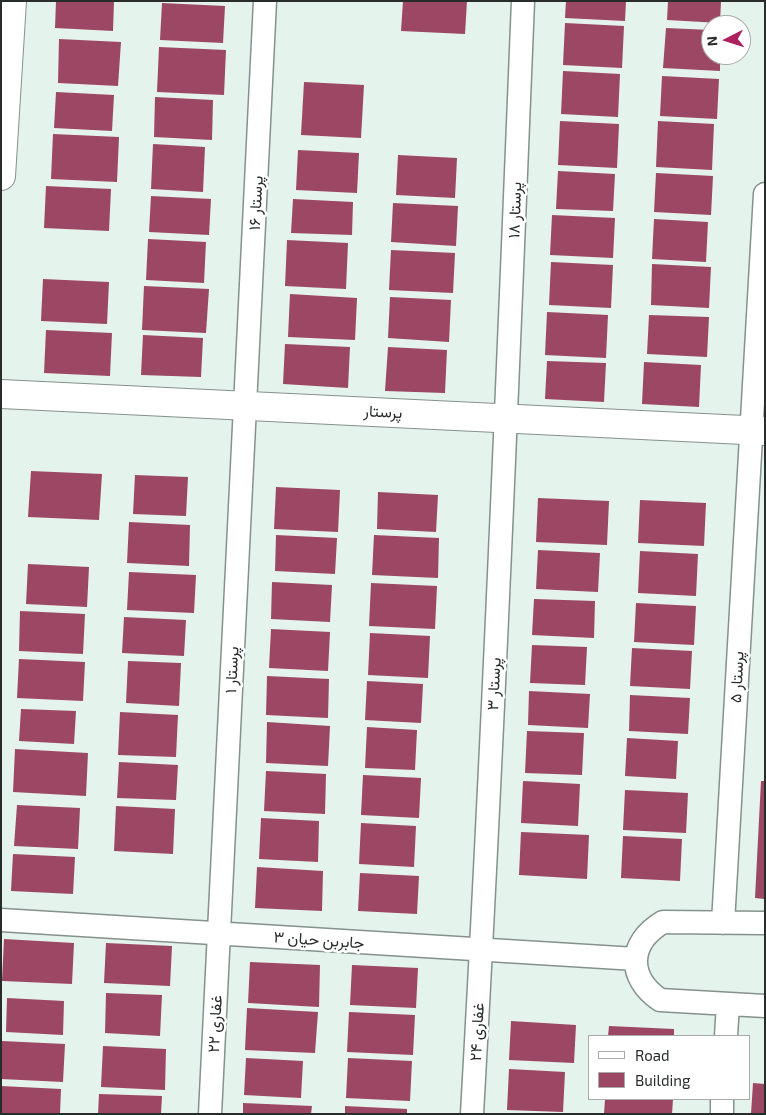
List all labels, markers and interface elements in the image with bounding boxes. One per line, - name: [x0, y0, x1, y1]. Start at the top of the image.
- north arrow: [701, 15, 751, 65]
- text: N: [703, 35, 720, 47]
- street label: پرستار ۱۶: [245, 175, 267, 231]
- street label: پرستار ۱۸: [504, 181, 526, 239]
- street label: پرستار: [363, 401, 403, 423]
- street label: پرستار ۱: [221, 646, 243, 694]
- street label: پرستار ۵: [726, 651, 748, 703]
- street label: پرستار ۳: [483, 657, 505, 711]
- street label: جابربن حیان ۳: [273, 927, 365, 953]
- street label: غفاری ۲۲: [204, 995, 226, 1053]
- street label: غفاری ۲۴: [466, 1002, 488, 1062]
- legend: [588, 1035, 751, 1100]
- text: Road: [635, 1046, 670, 1064]
- text: Building: [635, 1071, 690, 1089]

